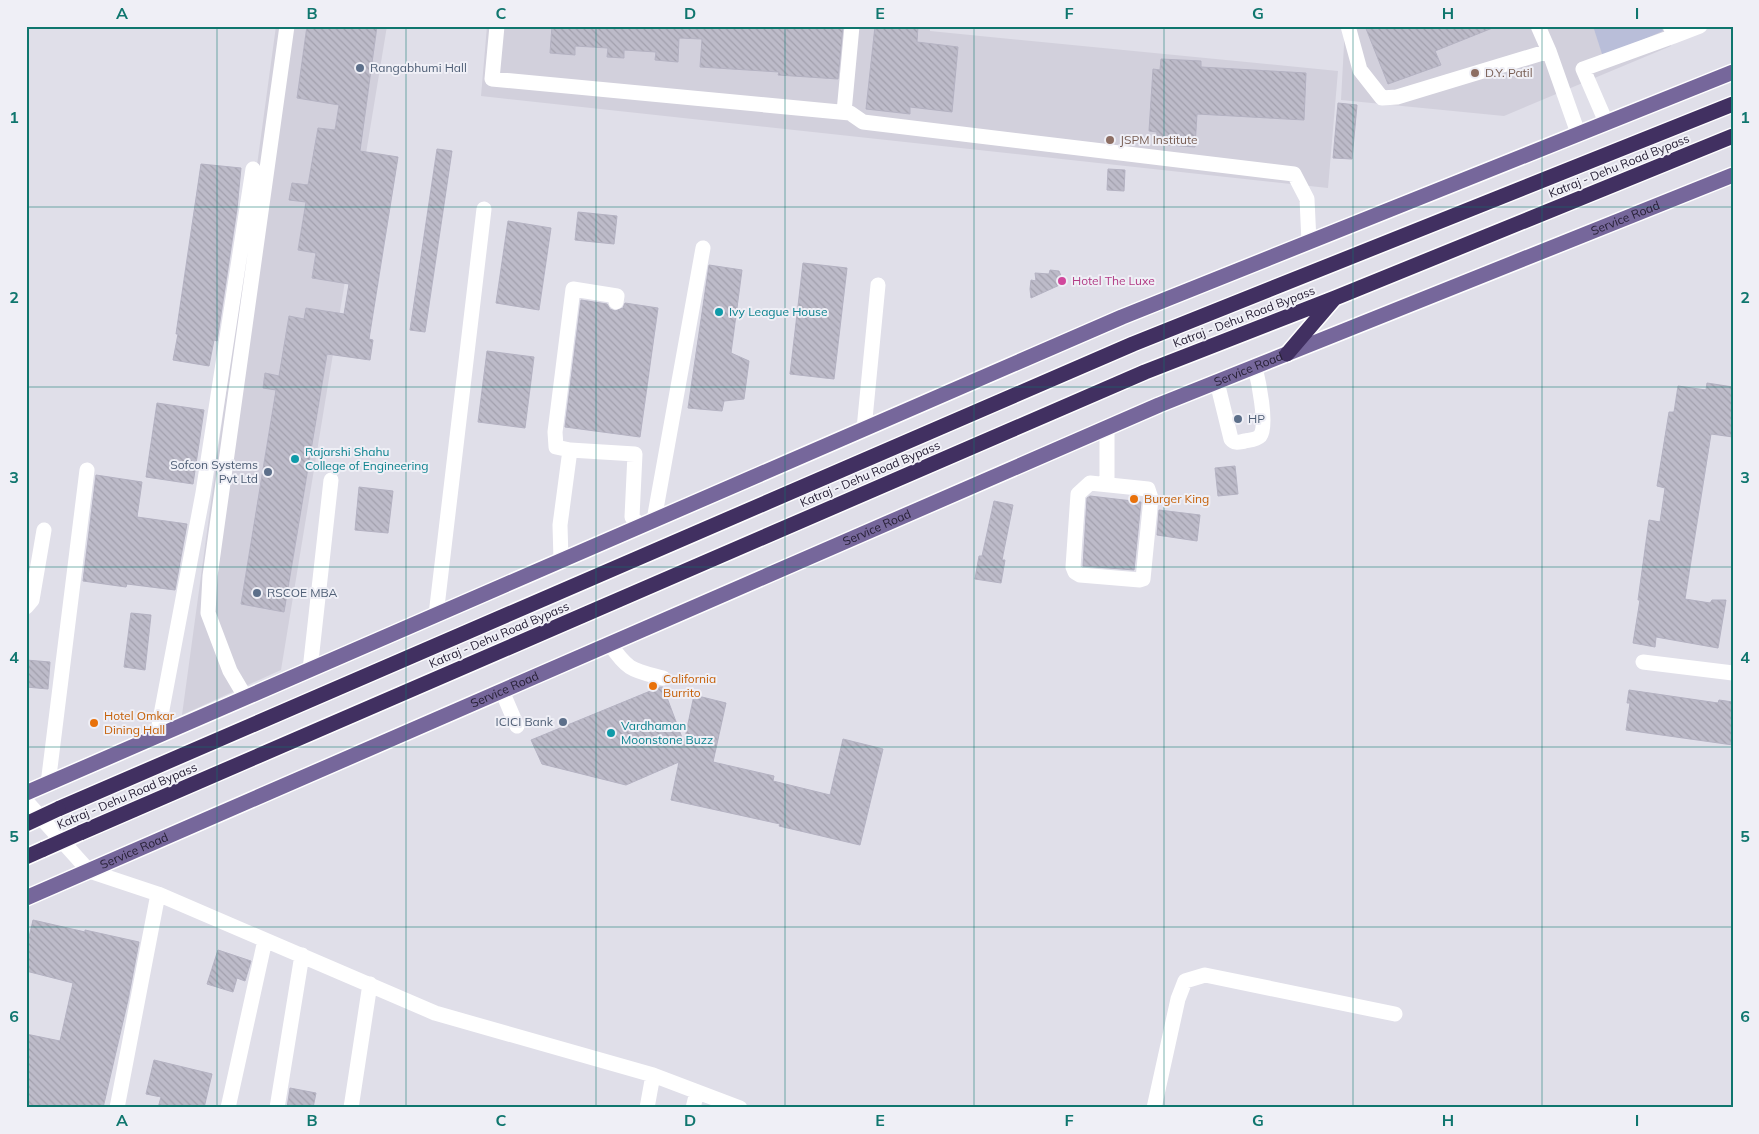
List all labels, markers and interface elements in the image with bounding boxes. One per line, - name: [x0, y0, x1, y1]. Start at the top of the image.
- text: A: [116, 3, 128, 23]
- text: B: [306, 3, 318, 23]
- text: C: [496, 3, 507, 23]
- text: D: [684, 3, 696, 23]
- text: E: [875, 3, 885, 23]
- text: F: [1064, 3, 1074, 23]
- text: G: [1252, 3, 1264, 23]
- text: H: [1442, 3, 1454, 23]
- text: I: [1635, 3, 1639, 23]
- place label: Rangabhumi Hall: [370, 60, 467, 75]
- marker: Rangabhumi Hall: [354, 62, 366, 74]
- place label: D.Y. Patil: [1485, 65, 1533, 80]
- marker: D.Y. Patil: [1469, 67, 1481, 79]
- text: 1: [9, 107, 19, 127]
- text: 1: [1740, 107, 1750, 127]
- street label: Katraj - Dehu Road Bypass: [1546, 130, 1692, 201]
- place label: JSPM Institute: [1120, 132, 1198, 147]
- marker: JSPM Institute: [1104, 134, 1116, 146]
- street label: Service Road: [1589, 197, 1662, 238]
- place label: Hotel The Luxe: [1072, 273, 1155, 288]
- marker: Hotel The Luxe: [1056, 275, 1068, 287]
- street label: Katraj - Dehu Road Bypass: [1171, 283, 1317, 351]
- text: 2: [9, 287, 19, 307]
- text: 2: [1740, 287, 1750, 307]
- place label: Ivy League House: [729, 304, 828, 319]
- marker: Ivy League House: [713, 306, 725, 318]
- street label: Service Road: [1212, 348, 1285, 389]
- place label: HP: [1248, 411, 1265, 426]
- marker: HP: [1232, 413, 1244, 425]
- street label: Katraj - Dehu Road Bypass: [797, 437, 942, 510]
- place label: Rajarshi Shahu College of Engineering: [305, 444, 429, 473]
- marker: Rajarshi Shahu College of Engineering: [289, 453, 301, 465]
- place label: Sofcon Systems Pvt Ltd: [170, 457, 258, 486]
- marker: Sofcon Systems Pvt Ltd: [262, 466, 274, 478]
- text: 3: [9, 467, 19, 487]
- text: 3: [1740, 467, 1750, 487]
- place label: Burger King: [1144, 491, 1209, 506]
- marker: Burger King: [1128, 493, 1140, 505]
- street label: Service Road: [840, 506, 913, 549]
- place label: RSCOE MBA: [267, 585, 338, 600]
- marker: RSCOE MBA: [251, 587, 263, 599]
- street label: Katraj - Dehu Road Bypass: [426, 598, 571, 671]
- text: 4: [9, 647, 19, 667]
- text: 4: [1740, 647, 1750, 667]
- street label: Service Road: [468, 668, 541, 711]
- place label: California Burrito: [663, 671, 716, 700]
- marker: California Burrito: [647, 680, 659, 692]
- place label: Hotel Omkar Dining Hall: [104, 708, 175, 737]
- place label: ICICI Bank: [496, 714, 554, 729]
- marker: ICICI Bank: [557, 716, 569, 728]
- marker: Hotel Omkar Dining Hall: [88, 717, 100, 729]
- place label: Vardhaman Moonstone Buzz: [621, 718, 713, 747]
- marker: Vardhaman Moonstone Buzz: [605, 727, 617, 739]
- street label: Katraj - Dehu Road Bypass: [54, 759, 199, 832]
- text: 5: [9, 826, 19, 846]
- text: 5: [1740, 826, 1750, 846]
- street label: Service Road: [98, 829, 170, 872]
- text: 6: [9, 1006, 19, 1026]
- text: 6: [1740, 1006, 1750, 1026]
- text: A: [116, 1110, 128, 1130]
- text: B: [306, 1110, 318, 1130]
- text: C: [496, 1110, 507, 1130]
- text: D: [684, 1110, 696, 1130]
- text: E: [875, 1110, 885, 1130]
- text: F: [1064, 1110, 1074, 1130]
- text: G: [1252, 1110, 1264, 1130]
- text: H: [1442, 1110, 1454, 1130]
- text: I: [1635, 1110, 1639, 1130]

